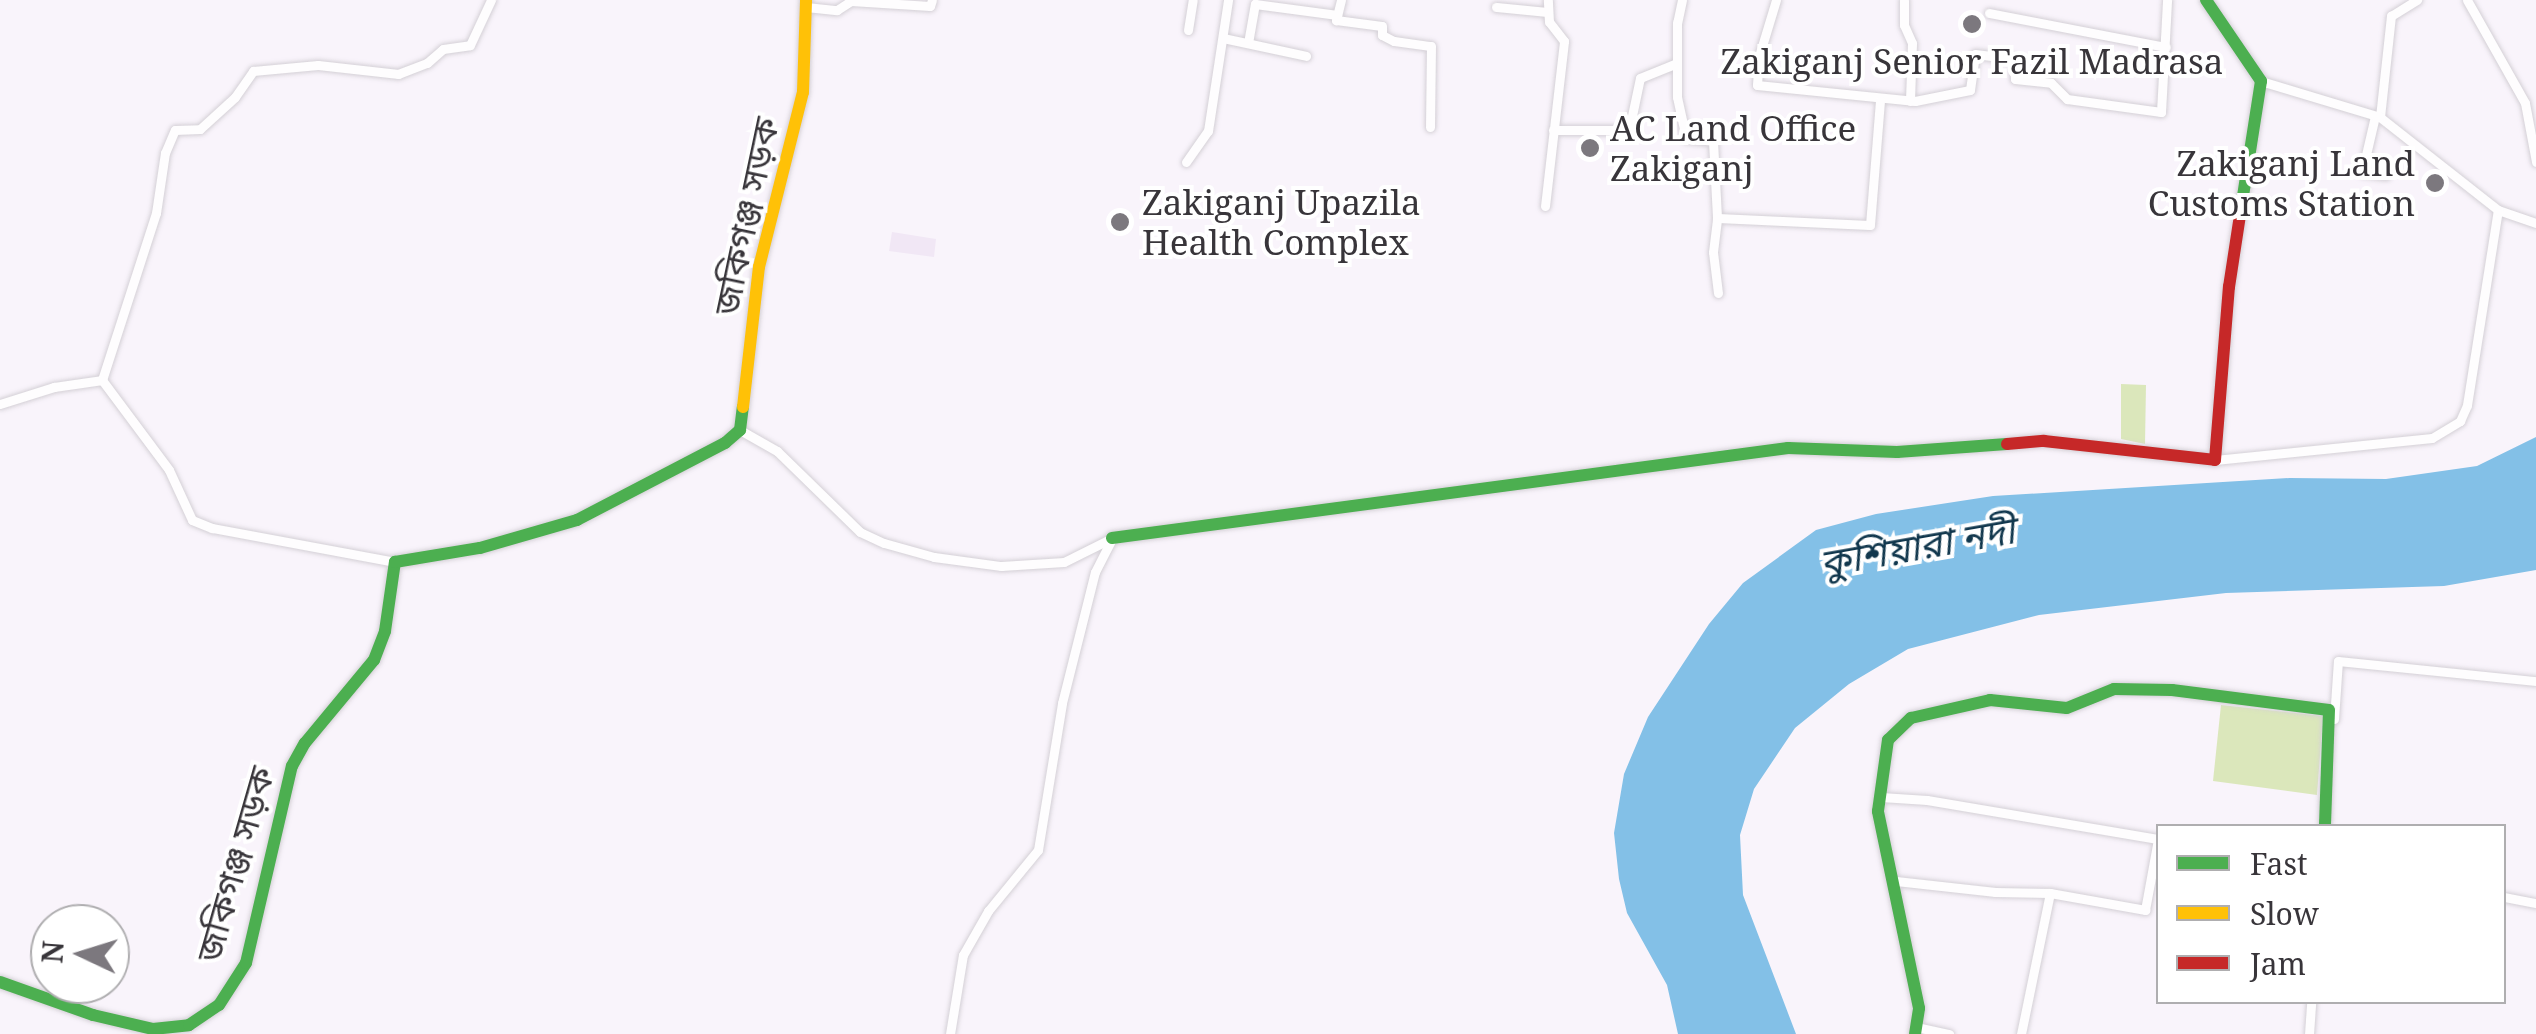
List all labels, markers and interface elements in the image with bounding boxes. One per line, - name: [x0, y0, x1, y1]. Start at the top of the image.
- marker: Zakiganj Senior Fazil Madrasa: [1961, 13, 1983, 35]
- place label: Zakiganj Senior Fazil Madrasa: [1720, 40, 2224, 82]
- place label: AC Land Office Zakiganj: [1610, 107, 1856, 189]
- street label: জকিগঞ্জ সড়ক: [705, 113, 787, 319]
- marker: AC Land Office Zakiganj: [1579, 137, 1601, 159]
- place label: Zakiganj Land Customs Station: [2148, 142, 2415, 224]
- marker: Zakiganj Land Customs Station: [2424, 172, 2446, 194]
- place label: Zakiganj Upazila Health Complex: [1142, 181, 1421, 263]
- marker: Zakiganj Upazila Health Complex: [1107, 209, 1133, 235]
- water label: কুশিয়ারা নদী: [1816, 506, 2018, 586]
- street label: জকিগঞ্জ সড়ক: [187, 762, 283, 966]
- legend: [2156, 824, 2506, 1004]
- text: Fast: [2250, 843, 2307, 884]
- text: Slow: [2250, 893, 2319, 934]
- north arrow: [30, 904, 130, 1004]
- text: N: [32, 940, 72, 964]
- text: Jam: [2250, 943, 2306, 984]

